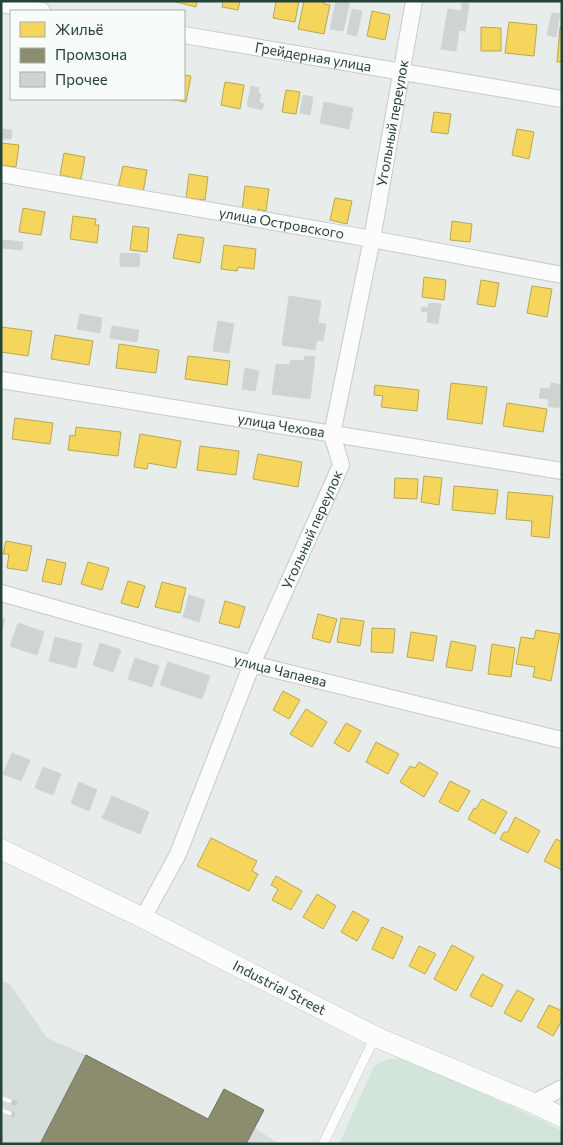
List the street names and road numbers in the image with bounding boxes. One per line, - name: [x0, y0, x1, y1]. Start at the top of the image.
- street label: Грейдерная улица: [254, 38, 373, 75]
- street label: Угольный переулок: [372, 58, 412, 188]
- street label: улица Островского: [218, 203, 346, 242]
- street label: улица Чехова: [237, 410, 326, 440]
- street label: Угольный переулок: [278, 467, 346, 592]
- street label: улица Чапаева: [232, 650, 329, 690]
- street label: Industrial Street: [230, 956, 329, 1018]

